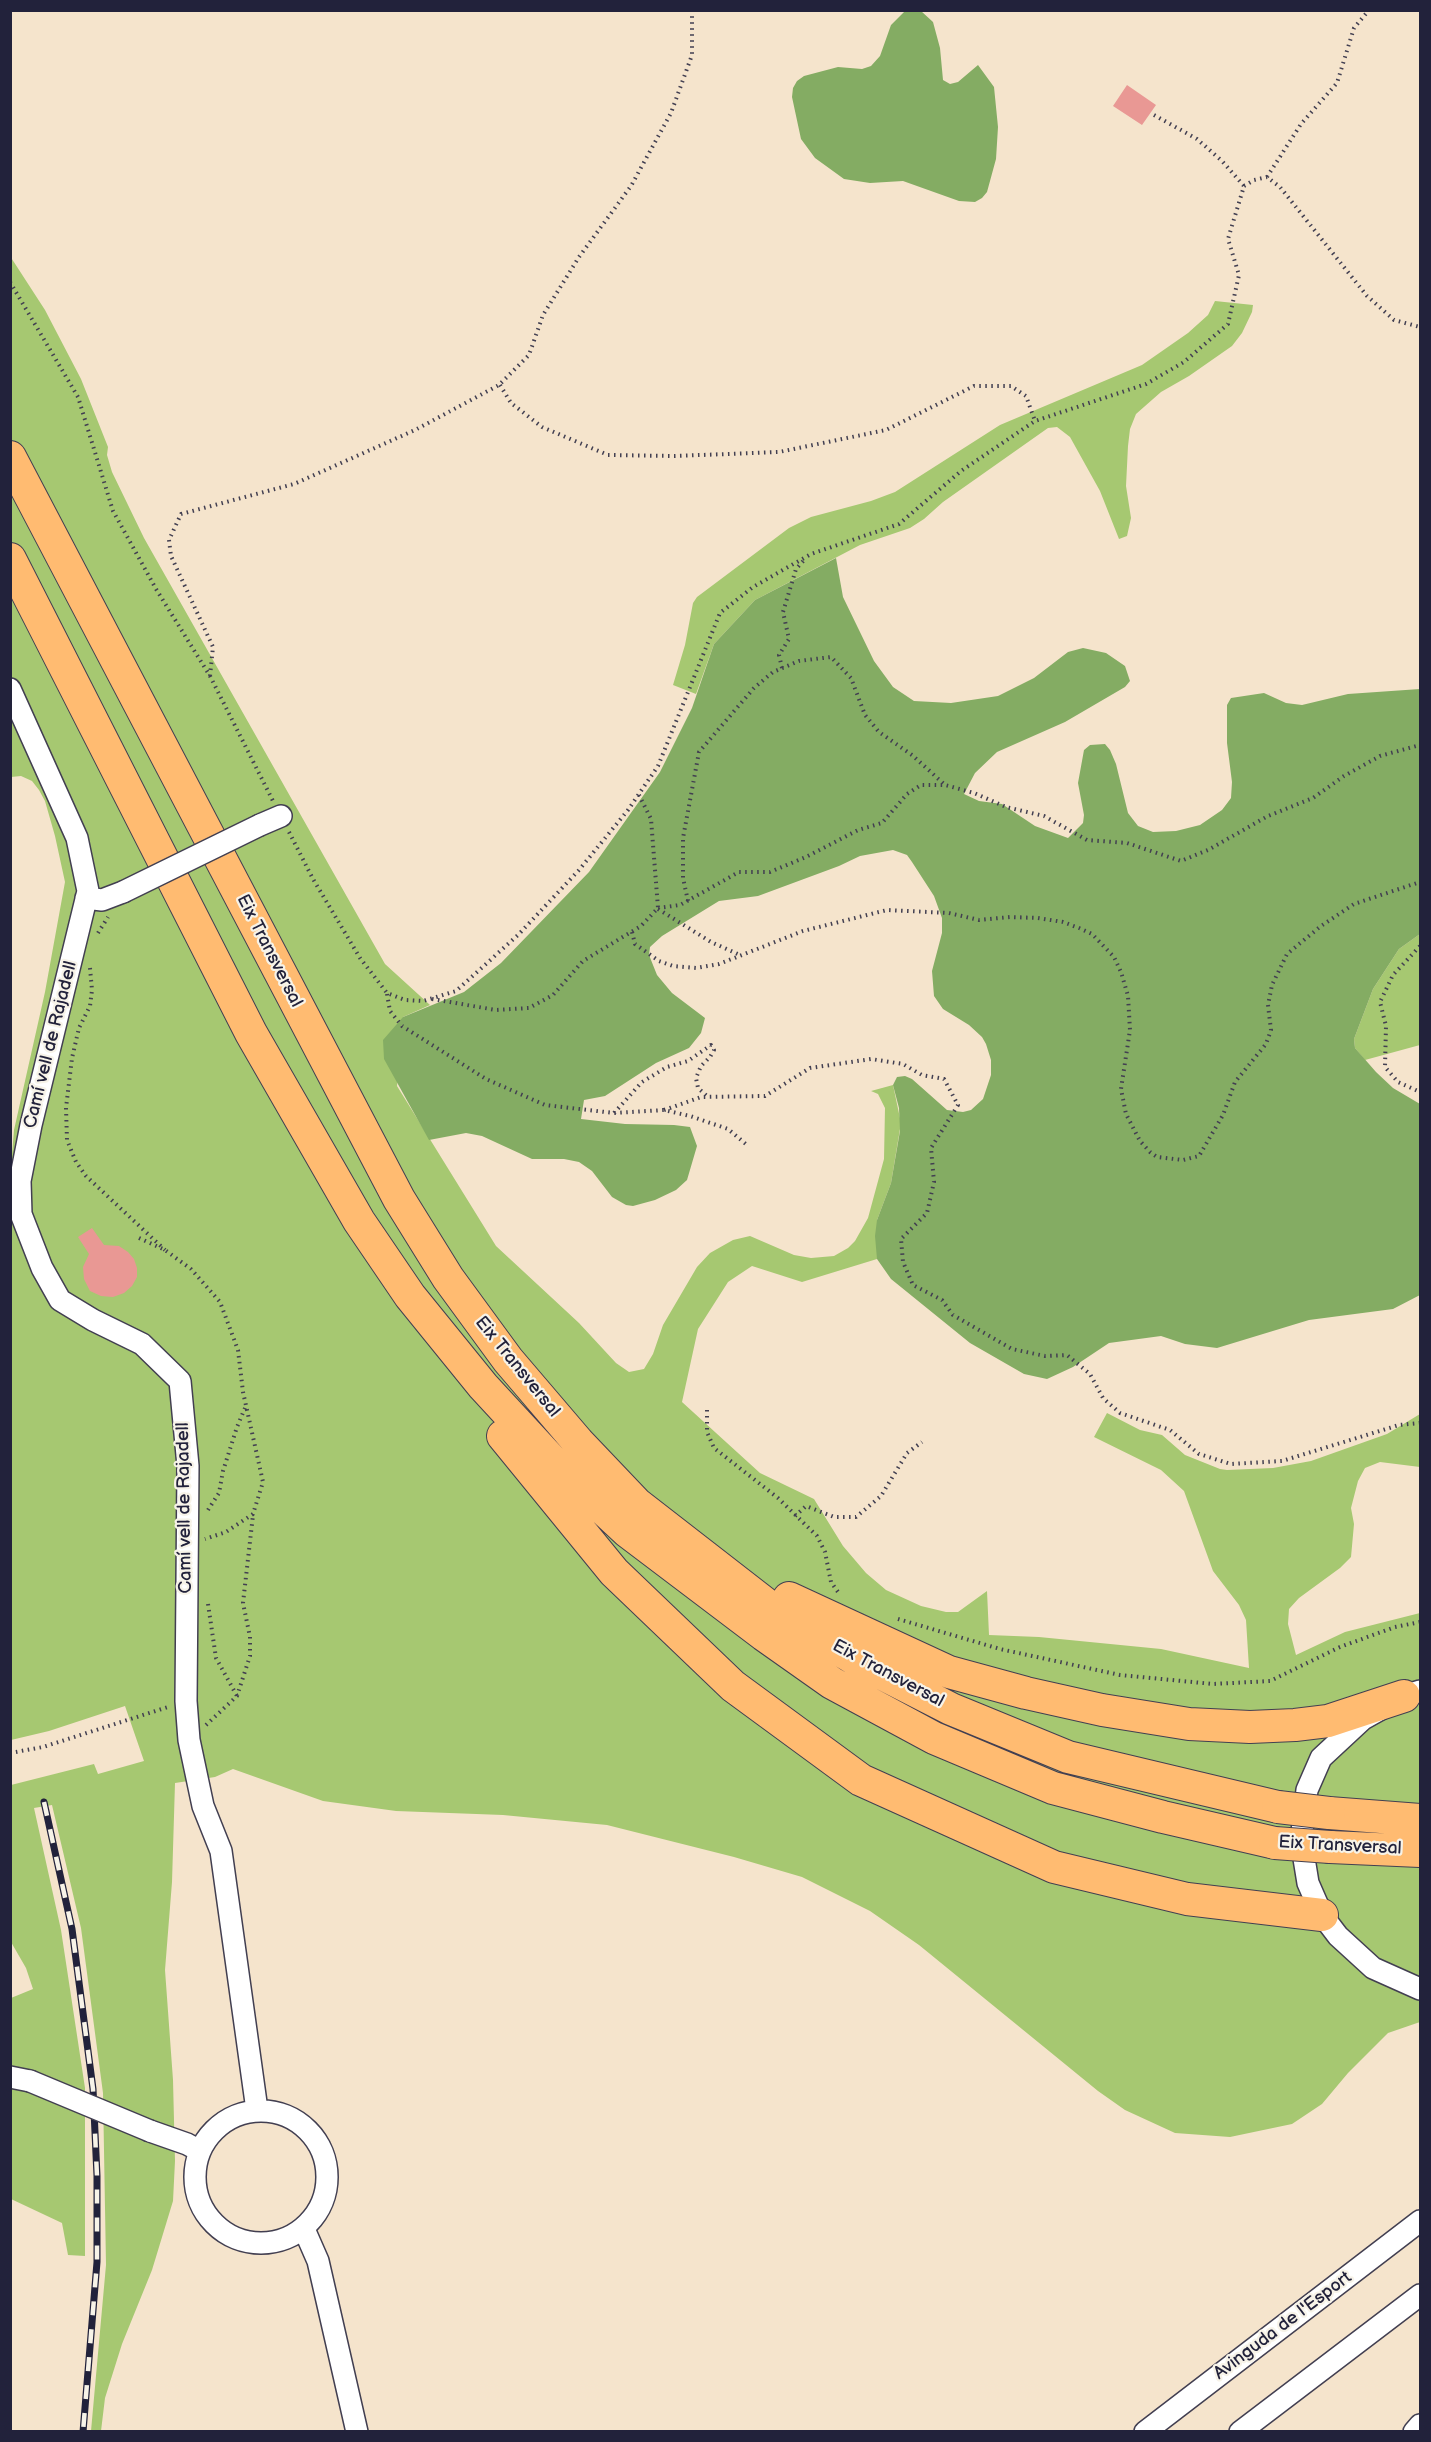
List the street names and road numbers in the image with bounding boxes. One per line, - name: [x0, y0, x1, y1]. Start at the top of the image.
- street label: Eix Transversal: [231, 891, 307, 1011]
- street label: Camí vell de Rajadell: [20, 959, 82, 1131]
- street label: Eix Transversal: [470, 1312, 564, 1422]
- street label: Camí vell de Rajadell: [173, 1422, 197, 1594]
- street label: Eix Transversal: [828, 1636, 948, 1712]
- street label: Eix Transversal: [1278, 1832, 1402, 1860]
- street label: Avinguda de l'Esport: [1210, 2267, 1356, 2385]

